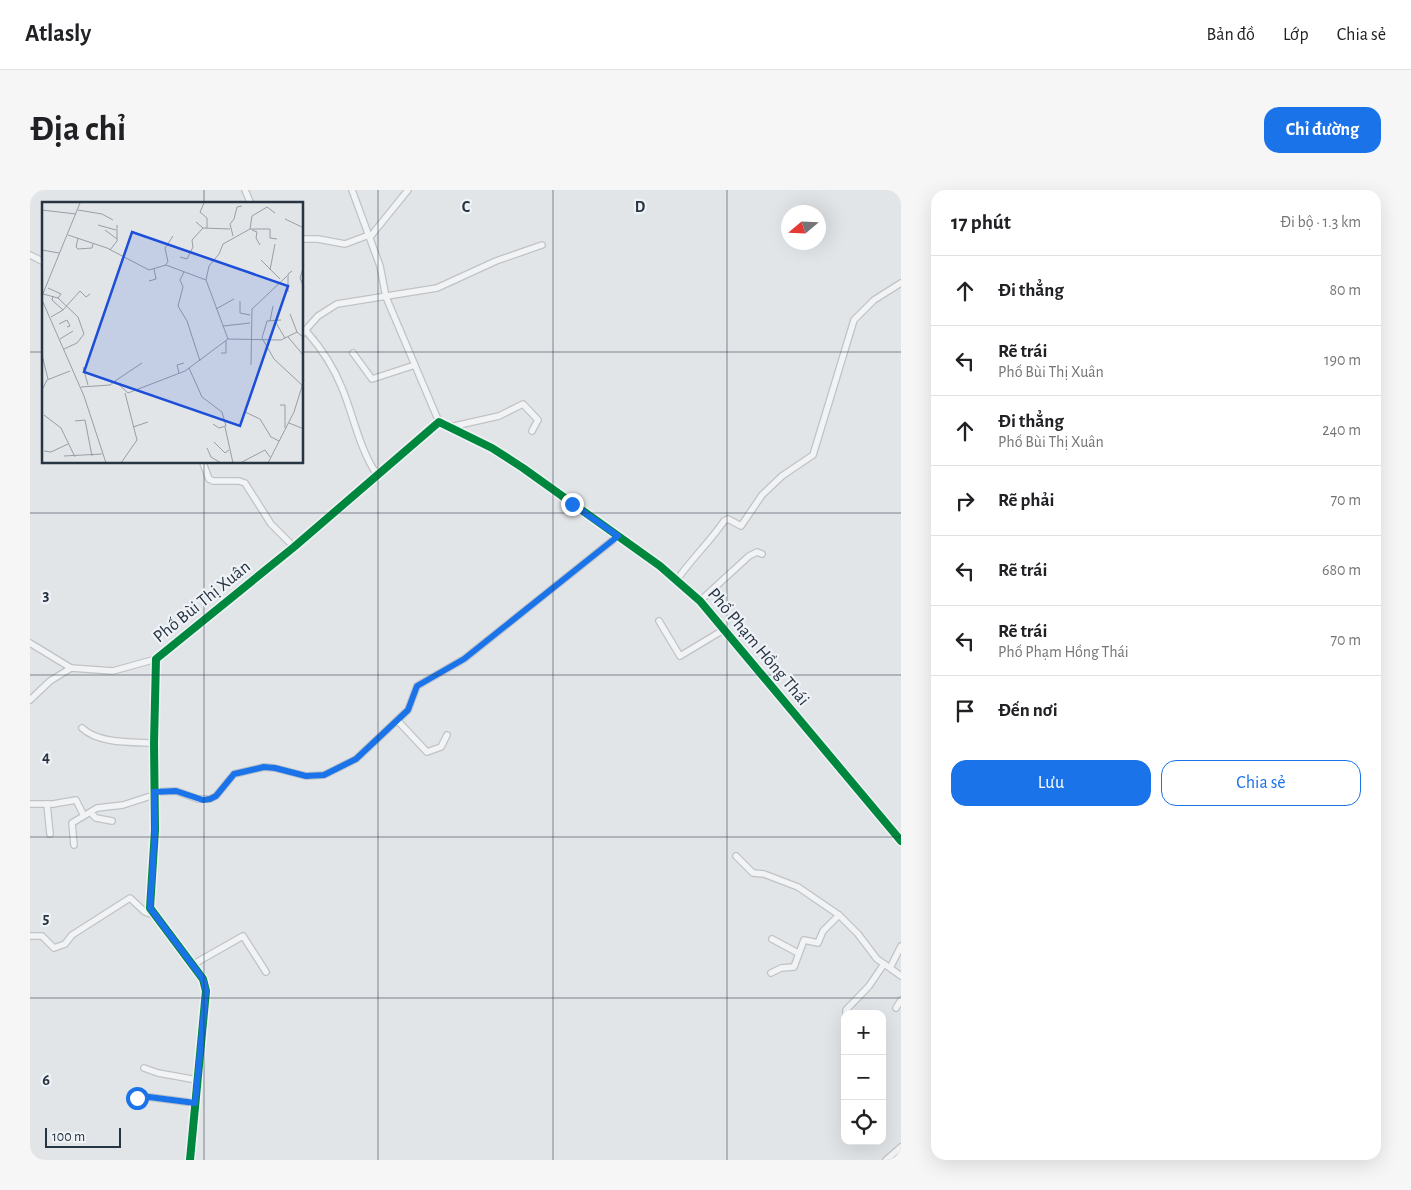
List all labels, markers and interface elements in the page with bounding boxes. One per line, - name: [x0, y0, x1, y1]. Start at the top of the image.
- text: Atlasly: [25, 22, 91, 46]
- text: Bản đồ: [1207, 26, 1255, 44]
- text: Lớp: [1283, 26, 1309, 44]
- text: Chia sẻ: [1337, 26, 1386, 44]
- button: Chỉ đường: [1264, 107, 1381, 153]
- text: Địa chỉ: [30, 112, 126, 147]
- text: C: [462, 199, 471, 215]
- text: D: [635, 199, 646, 215]
- inset map: [42, 202, 304, 464]
- north arrow: [781, 205, 826, 250]
- text: 17 phút: [951, 212, 1011, 233]
- text: Đi bộ · 1.3 km: [1280, 214, 1361, 230]
- icon: ahead: [951, 277, 979, 305]
- text: Đi thẳng: [998, 281, 1064, 300]
- text: 80 m: [1330, 282, 1361, 298]
- text: Rẽ trái: [998, 342, 1047, 361]
- icon: left: [951, 347, 979, 375]
- text: 190 m: [1324, 352, 1361, 368]
- text: Phố Bùi Thị Xuân: [998, 364, 1104, 380]
- text: Đi thẳng: [998, 412, 1064, 431]
- icon: ahead: [951, 417, 979, 445]
- text: 240 m: [1322, 422, 1361, 438]
- text: Phố Bùi Thị Xuân: [998, 434, 1104, 450]
- icon: right: [951, 487, 979, 515]
- text: Rẽ phải: [998, 491, 1055, 510]
- text: 70 m: [1330, 492, 1361, 508]
- route end: [561, 493, 584, 516]
- street label: Phố Bùi Thị Xuân: [149, 557, 254, 646]
- icon: left: [951, 557, 979, 585]
- text: Rẽ trái: [998, 561, 1047, 580]
- text: 680 m: [1322, 562, 1361, 578]
- street label: Phố Phạm Hồng Thái: [704, 584, 813, 709]
- text: 3: [43, 587, 50, 603]
- text: Rẽ trái: [998, 622, 1047, 641]
- icon: left: [951, 627, 979, 655]
- text: 70 m: [1330, 632, 1361, 648]
- text: Phố Phạm Hồng Thái: [998, 644, 1129, 660]
- icon: arrive: [951, 697, 979, 725]
- text: Đến nơi: [998, 701, 1058, 720]
- text: 4: [42, 749, 50, 765]
- button: Lưu: [951, 760, 1151, 806]
- button: Chia sẻ: [1161, 760, 1361, 806]
- text: 5: [43, 910, 50, 926]
- map controls: [841, 1010, 886, 1145]
- button: +: [841, 1010, 886, 1055]
- button: −: [841, 1055, 886, 1100]
- text: 6: [42, 1072, 50, 1088]
- route start: [126, 1087, 149, 1110]
- button: locate: [841, 1100, 886, 1145]
- scale bar: [45, 1125, 121, 1148]
- text: 100 m: [52, 1130, 85, 1144]

